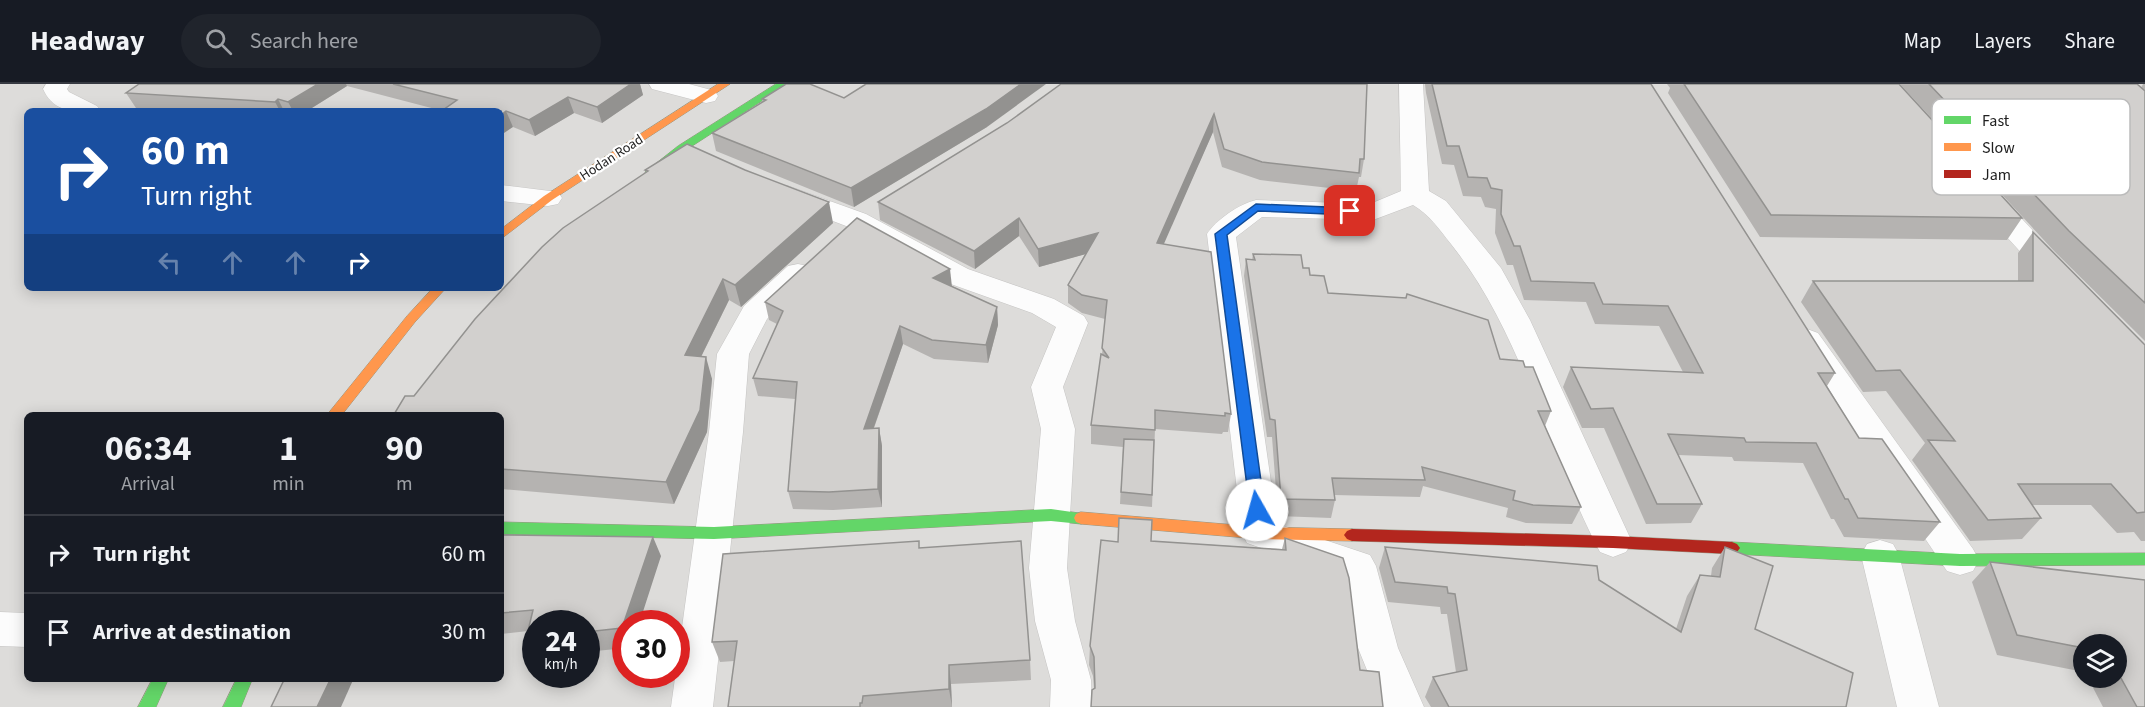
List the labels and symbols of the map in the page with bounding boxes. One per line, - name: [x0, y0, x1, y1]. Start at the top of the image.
- legend: [1932, 99, 2130, 195]
- text: Fast: [1982, 110, 2010, 132]
- street label: Hodan Road: [576, 130, 647, 186]
- text: Slow: [1982, 137, 2015, 159]
- text: Jam: [1982, 164, 2011, 186]
- pin: [1324, 185, 1375, 236]
- position arrow: [1225, 478, 1289, 542]
- speed limit sign: 30: [612, 610, 690, 688]

